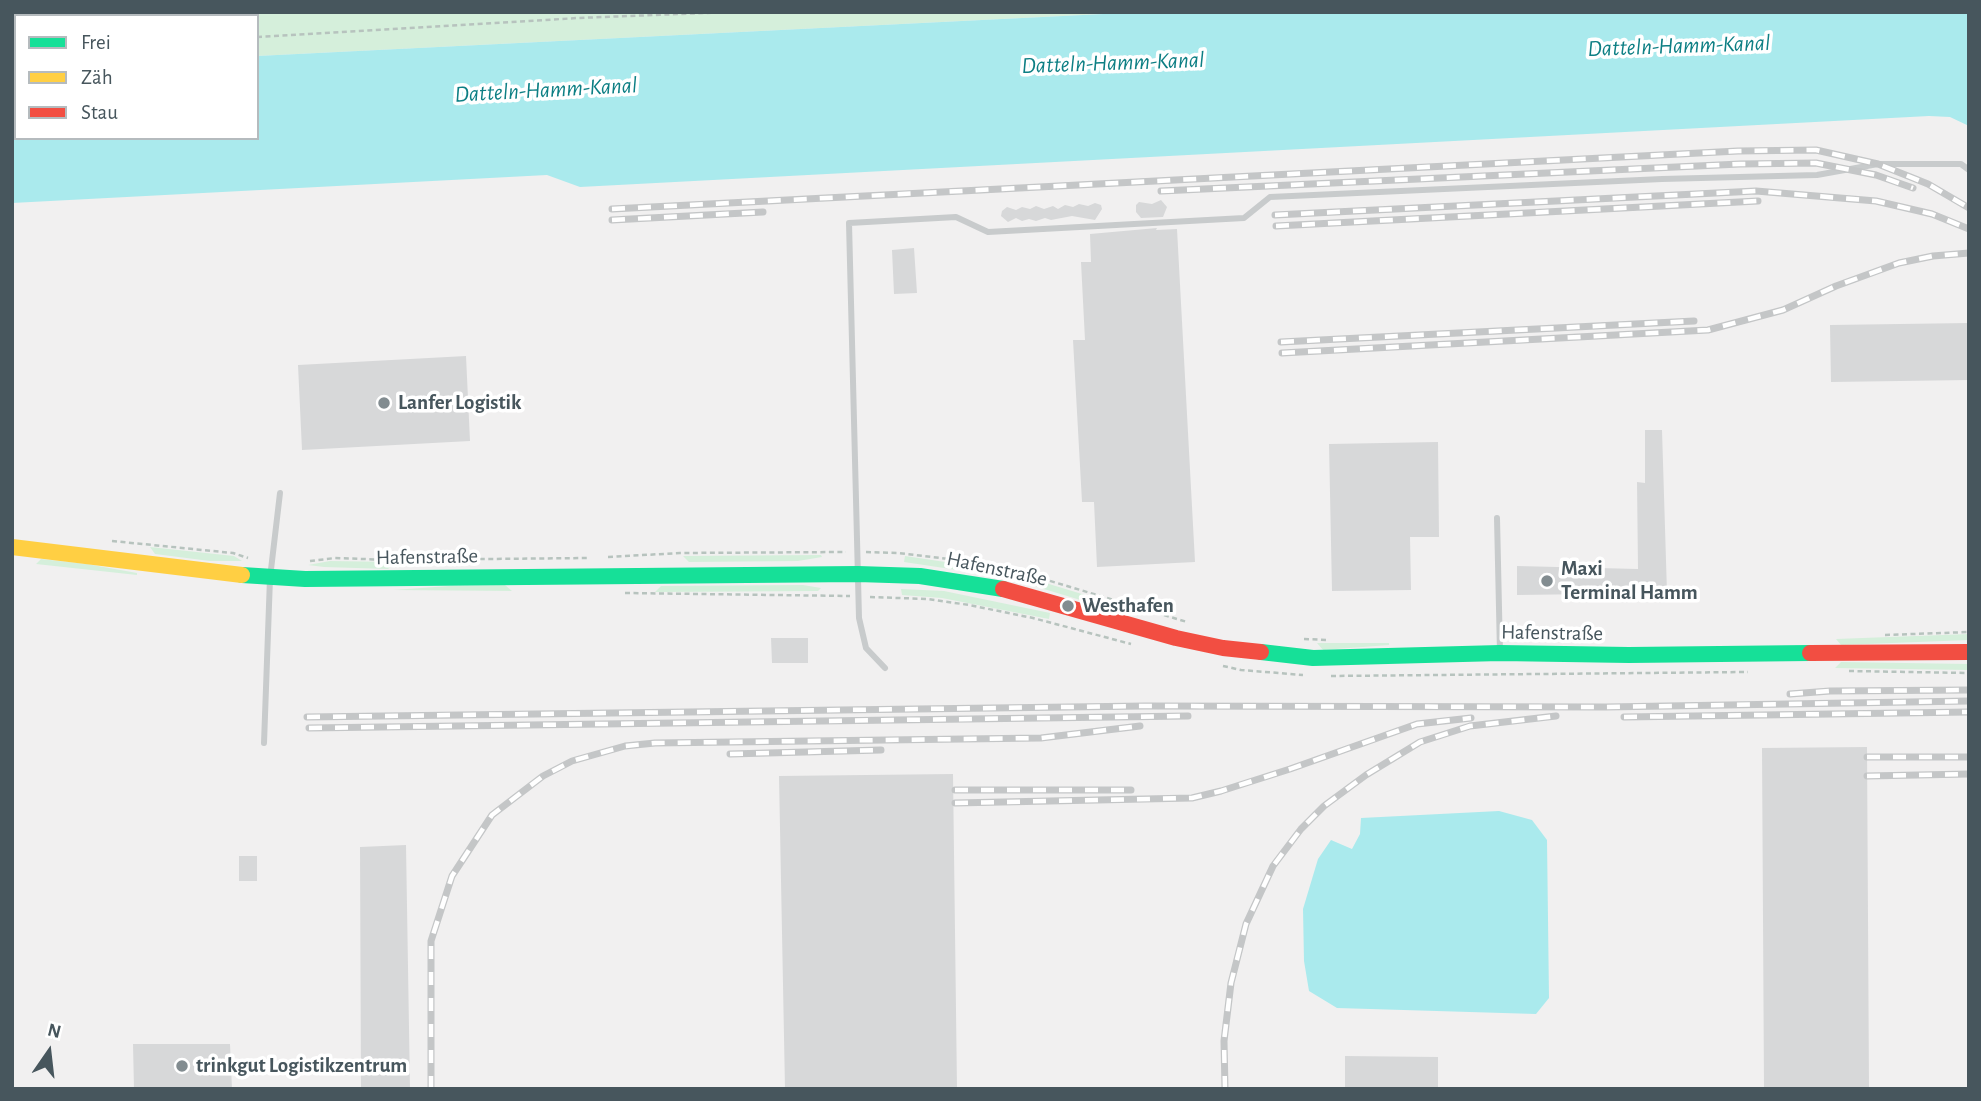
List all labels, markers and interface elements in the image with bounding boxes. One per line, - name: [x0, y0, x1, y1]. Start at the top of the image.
- legend: [14, 14, 259, 140]
- water label: Datteln-Hamm-Kanal: [1587, 29, 1771, 63]
- text: Frei: [81, 32, 111, 53]
- water label: Datteln-Hamm-Kanal: [1021, 46, 1205, 80]
- text: Zäh: [81, 67, 113, 88]
- water label: Datteln-Hamm-Kanal: [454, 71, 638, 109]
- text: Stau: [81, 102, 118, 123]
- place label: Lanfer Logistik: [398, 390, 521, 416]
- marker: Lanfer Logistik: [376, 395, 392, 411]
- street label: Hafenstraße: [376, 544, 478, 570]
- street label: Hafenstraße: [944, 546, 1050, 592]
- place label: Maxi Terminal Hamm: [1561, 556, 1698, 606]
- marker: Maxi Terminal Hamm: [1539, 573, 1555, 589]
- place label: Westhafen: [1082, 593, 1174, 619]
- marker: Westhafen: [1060, 598, 1076, 614]
- street label: Hafenstraße: [1501, 620, 1603, 646]
- north arrow: [14, 1017, 84, 1087]
- text: N: [45, 1020, 63, 1042]
- place label: trinkgut Logistikzentrum: [196, 1053, 407, 1079]
- marker: trinkgut Logistikzentrum: [174, 1058, 190, 1074]

